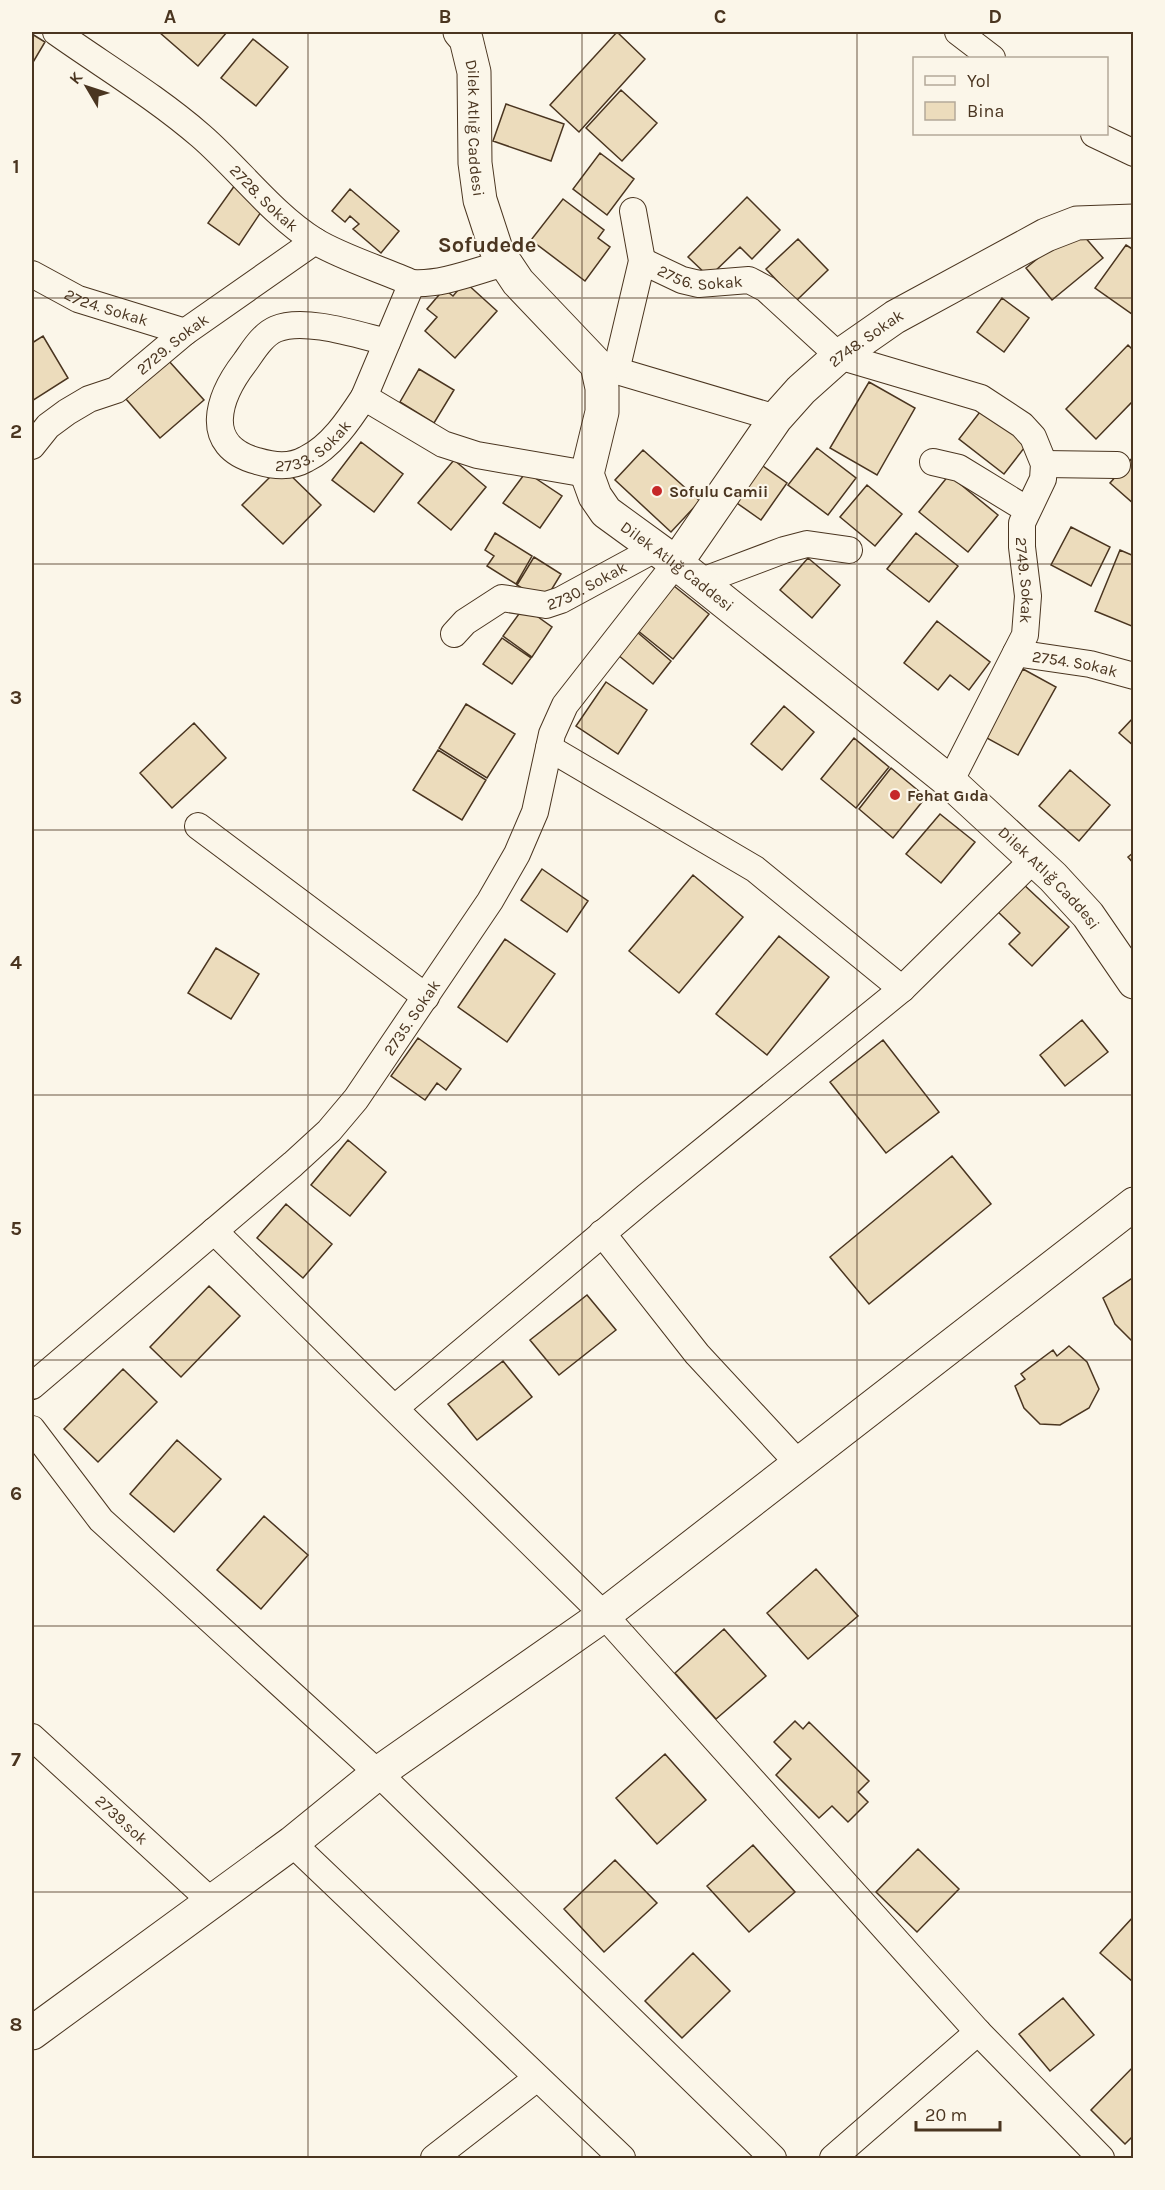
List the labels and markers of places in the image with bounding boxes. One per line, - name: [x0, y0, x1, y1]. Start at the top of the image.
- place label: Sofulu Camii: [669, 482, 768, 501]
- marker: Sofulu Camii: [650, 484, 664, 498]
- place label: Fehat Gıda: [907, 786, 989, 805]
- marker: Fehat Gıda: [888, 788, 902, 802]

